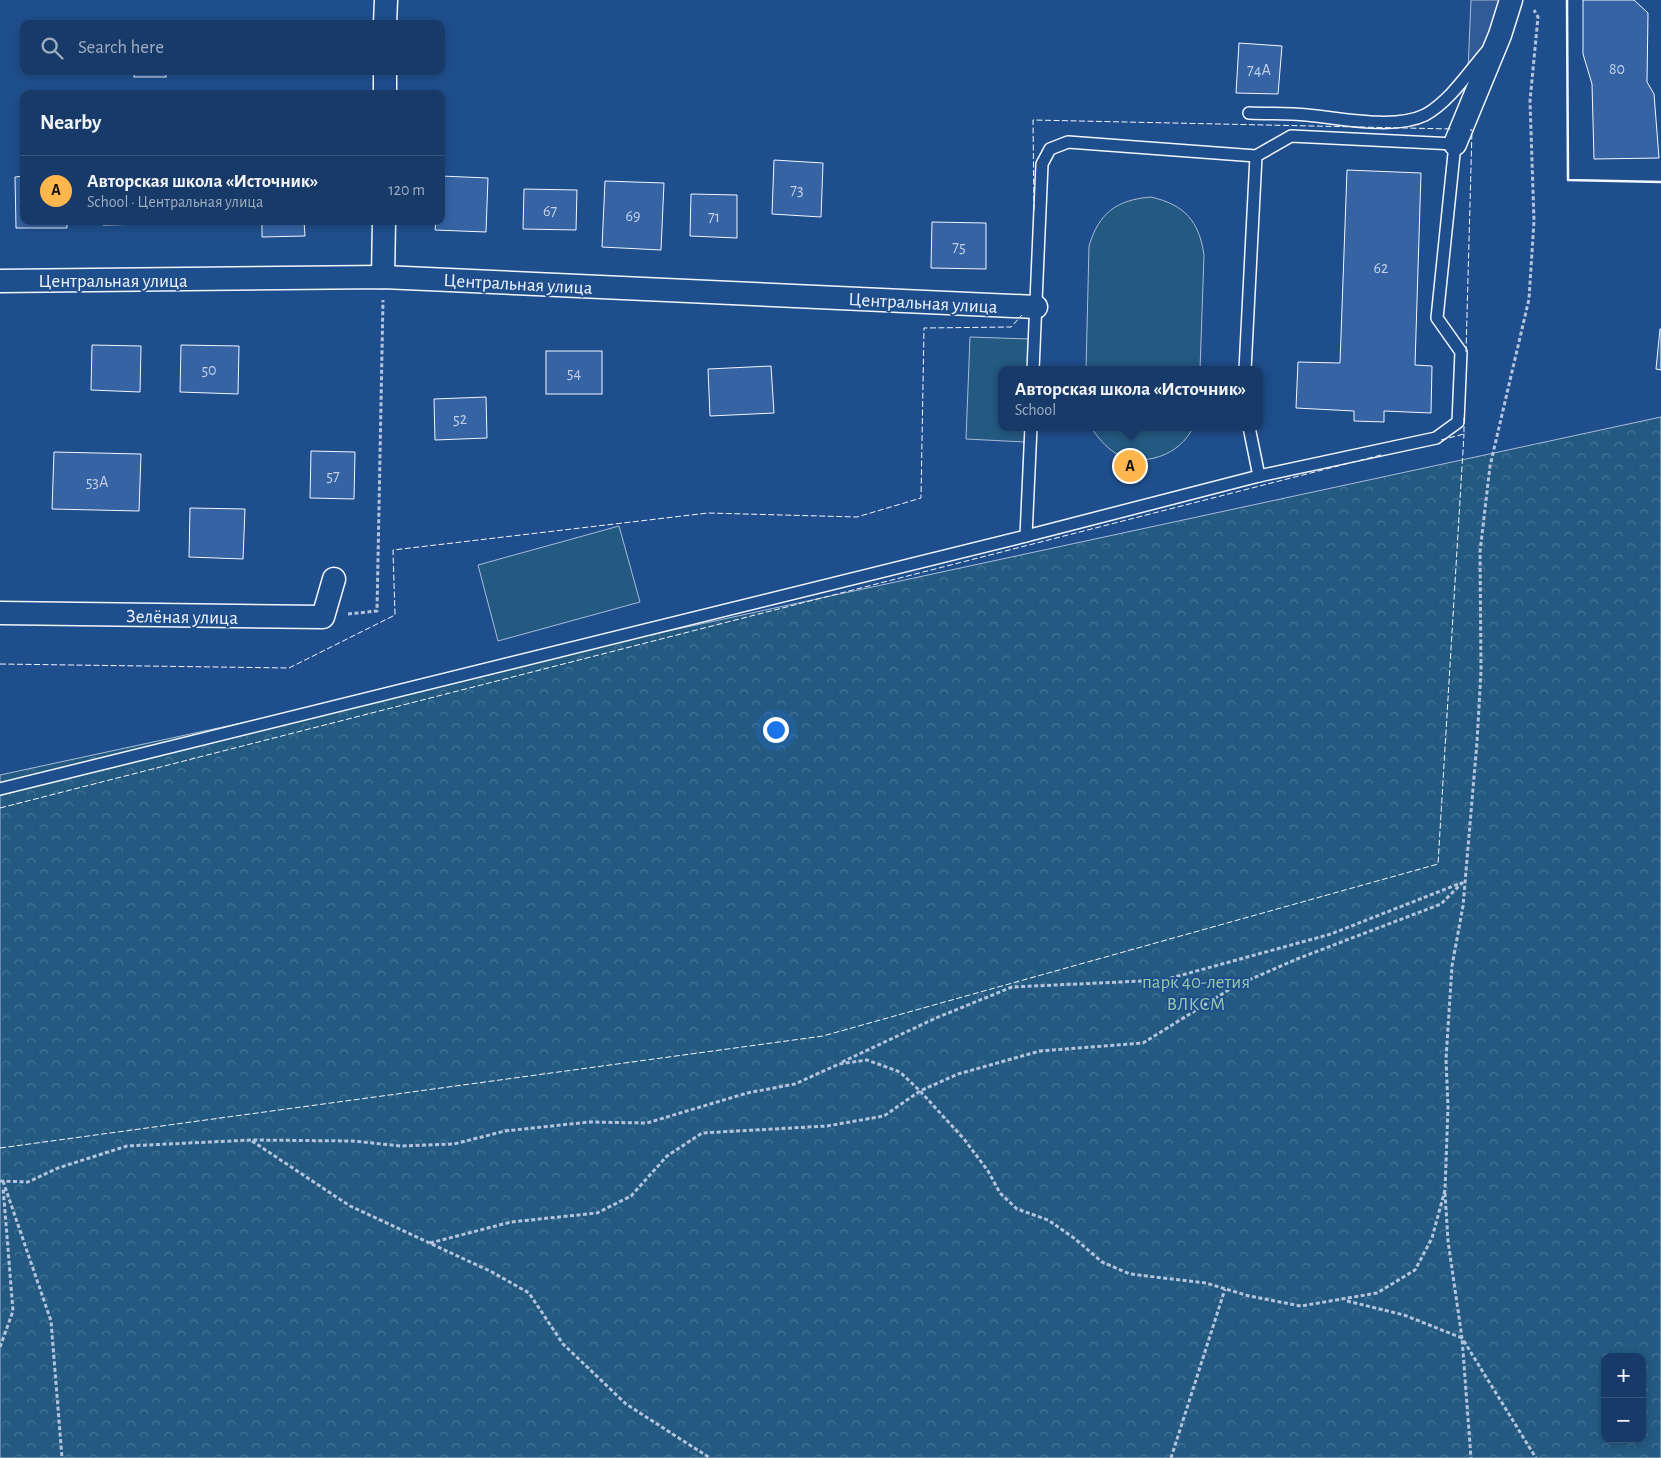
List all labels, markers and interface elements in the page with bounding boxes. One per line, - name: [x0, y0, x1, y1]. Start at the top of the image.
- search box: [20, 20, 445, 75]
- icon: search: [38, 34, 66, 62]
- text: Search here: [78, 38, 164, 57]
- house number: 80: [1609, 61, 1625, 77]
- house number: 74А: [1247, 62, 1271, 78]
- text: Nearby: [40, 112, 101, 133]
- text: Авторская школа «Источник»: [87, 172, 318, 191]
- text: A: [51, 182, 61, 198]
- text: 120 m: [388, 182, 425, 198]
- house number: 73: [790, 182, 804, 198]
- text: School · Центральная улица: [87, 194, 263, 210]
- house number: 67: [543, 203, 557, 219]
- house number: 69: [625, 208, 641, 224]
- house number: 71: [708, 209, 720, 225]
- house number: 75: [952, 239, 966, 255]
- house number: 62: [1374, 260, 1388, 276]
- street label: Центральная улица: [443, 271, 593, 298]
- street label: Центральная улица: [38, 272, 188, 291]
- street label: Центральная улица: [848, 290, 998, 317]
- house number: 50: [201, 362, 217, 378]
- house number: 54: [567, 365, 581, 381]
- popup: [998, 366, 1263, 431]
- text: Авторская школа «Источник»: [1015, 380, 1246, 399]
- text: School: [1015, 402, 1056, 418]
- house number: 52: [453, 411, 467, 427]
- pin: A: [1114, 447, 1146, 485]
- house number: 57: [326, 468, 340, 484]
- house number: 53А: [86, 474, 109, 490]
- street label: Зелёная улица: [126, 607, 238, 628]
- your location: [763, 717, 789, 743]
- park label: парк 40-летия ВЛКСМ: [1142, 973, 1250, 1014]
- map controls: [1601, 1353, 1646, 1443]
- button: +: [1601, 1353, 1646, 1398]
- button: −: [1601, 1398, 1646, 1443]

